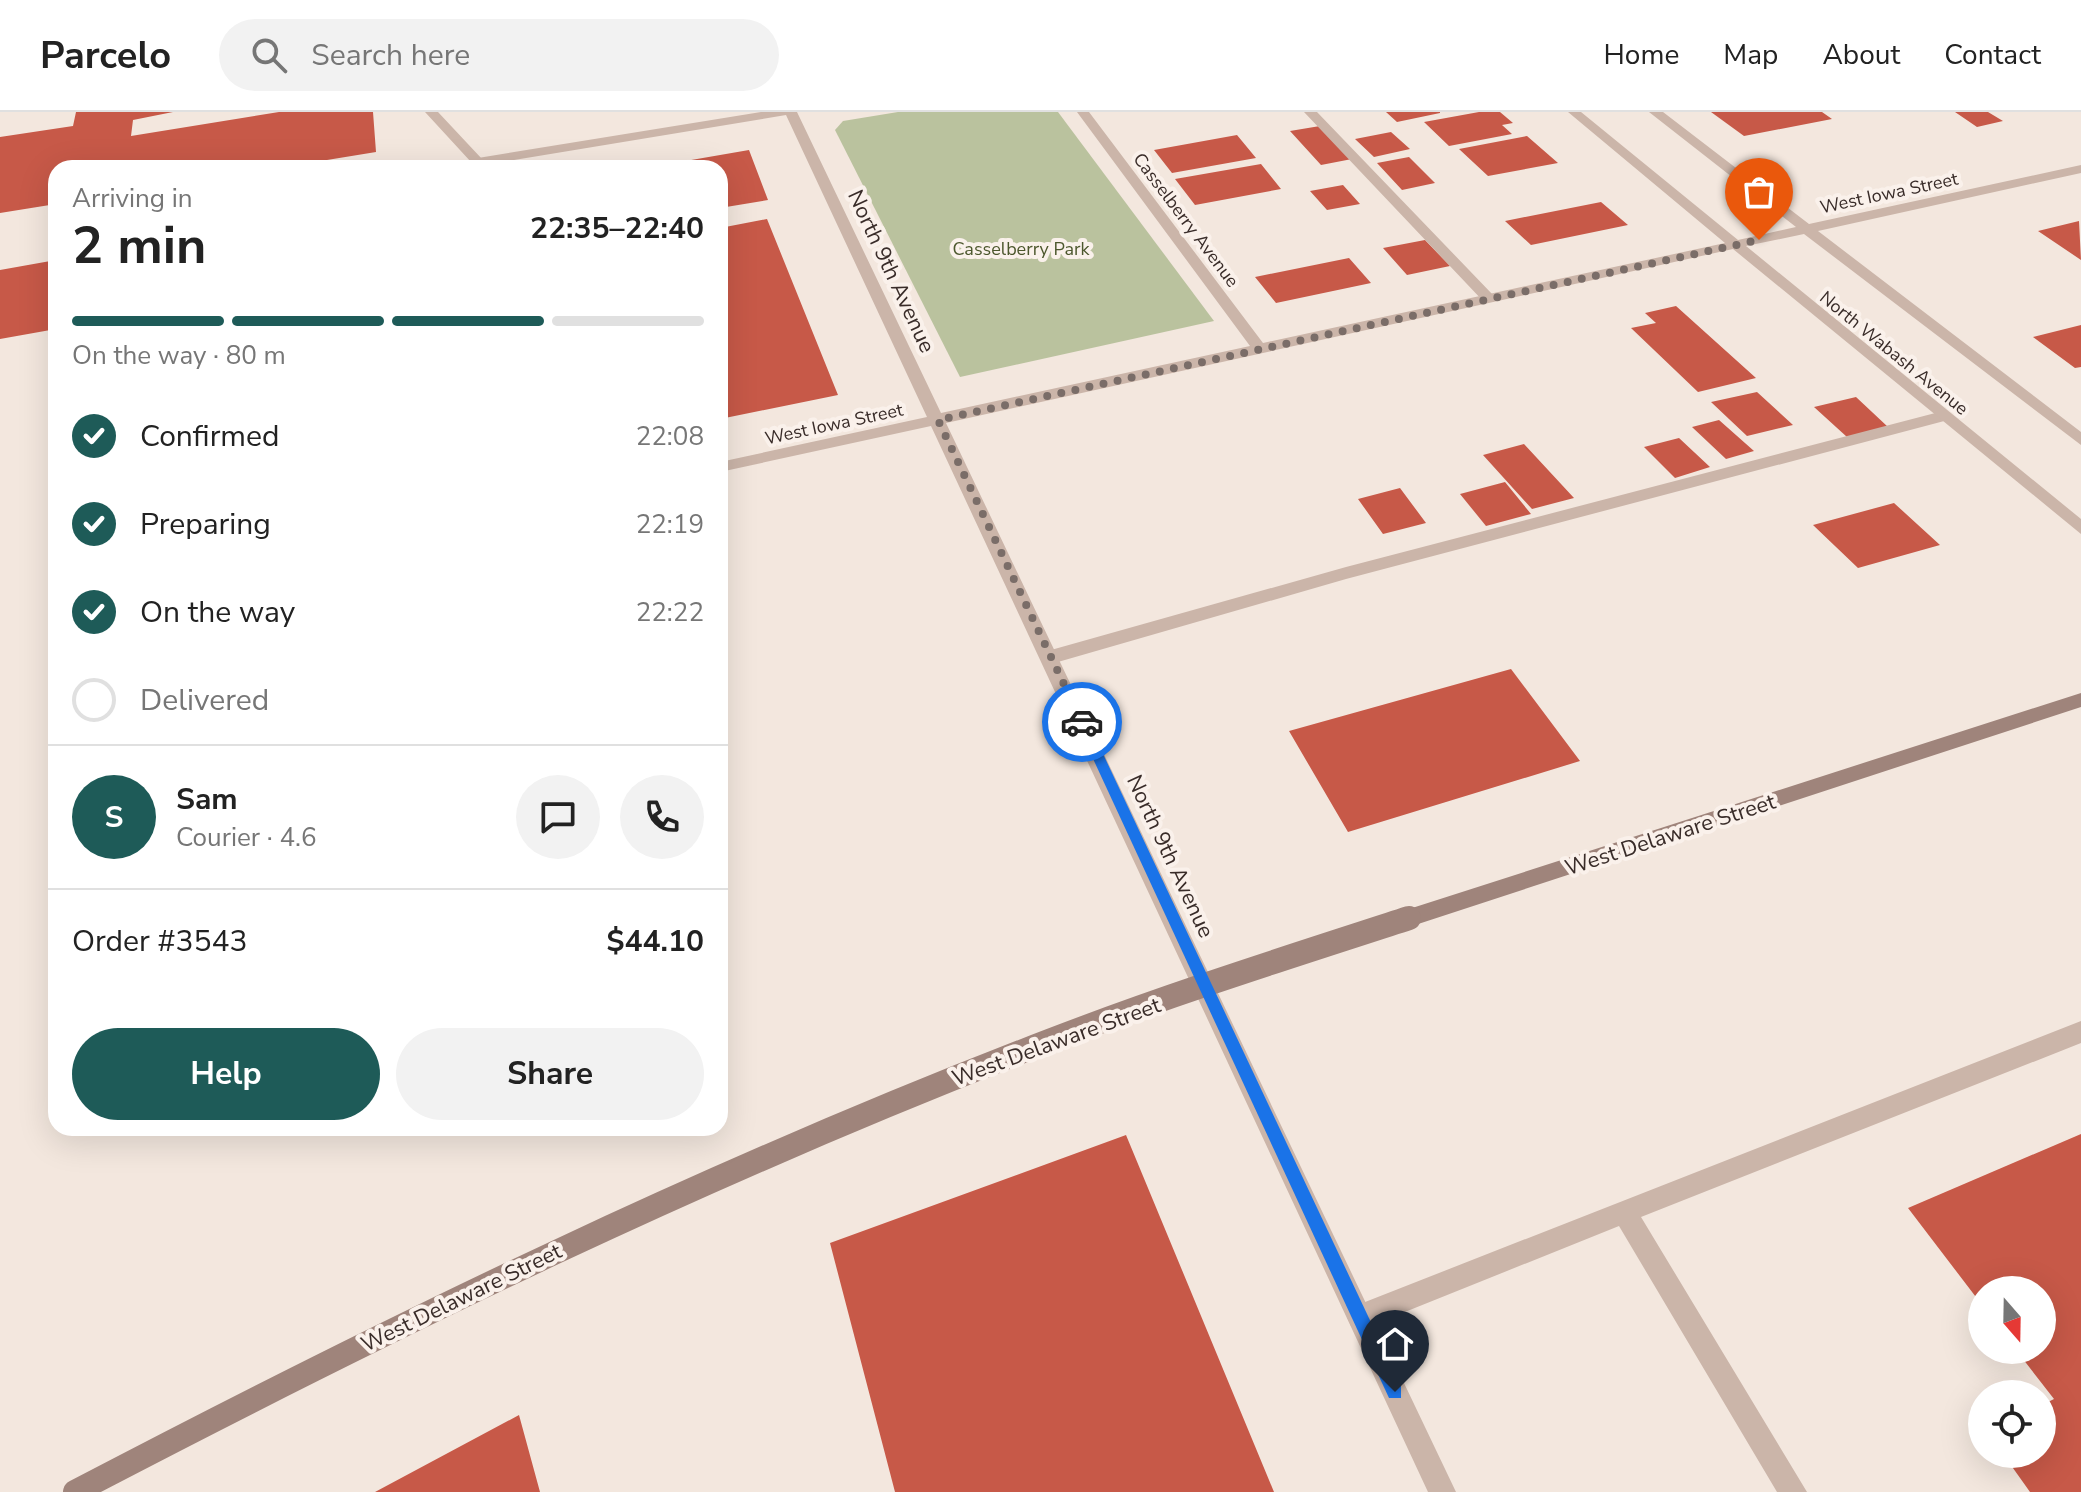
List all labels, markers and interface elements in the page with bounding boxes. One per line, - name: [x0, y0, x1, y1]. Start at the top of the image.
- search box: [219, 19, 779, 91]
- text: Parcelo: [40, 30, 171, 81]
- icon: search: [247, 33, 291, 77]
- text: Search here: [311, 35, 470, 76]
- text: Home: [1604, 36, 1679, 74]
- text: Map: [1723, 36, 1778, 74]
- text: About: [1822, 36, 1900, 74]
- text: Contact: [1944, 36, 2041, 74]
- street label: Casselberry Avenue: [1128, 148, 1244, 292]
- pin: [1725, 158, 1793, 240]
- street label: West Iowa Street: [1818, 167, 1961, 219]
- icon: bag: [1737, 170, 1781, 214]
- text: Arriving in: [72, 181, 193, 216]
- street label: North 9th Avenue: [840, 185, 942, 358]
- text: 22:35–22:40: [530, 208, 704, 249]
- text: 2 min: [72, 210, 207, 281]
- park label: Casselberry Park: [953, 237, 1090, 261]
- street label: North Wabash Avenue: [1815, 286, 1973, 420]
- text: On the way · 80 m: [72, 338, 286, 373]
- street label: West Iowa Street: [763, 398, 906, 450]
- icon: check: [72, 414, 116, 458]
- text: Confirmed: [140, 416, 280, 457]
- text: 22:08: [636, 419, 704, 454]
- icon: check: [72, 502, 116, 546]
- text: Preparing: [140, 504, 271, 545]
- text: 22:19: [636, 507, 704, 542]
- icon: check: [72, 590, 116, 634]
- text: On the way: [140, 592, 295, 633]
- text: 22:22: [636, 595, 704, 630]
- text: Delivered: [140, 680, 269, 721]
- courier: [1042, 682, 1122, 762]
- icon: car: [1060, 700, 1104, 744]
- street label: North 9th Avenue: [1119, 770, 1221, 943]
- button: chat: [516, 775, 600, 859]
- button: phone: [620, 775, 704, 859]
- text: Sam: [176, 779, 238, 820]
- street label: West Delaware Street: [1561, 787, 1780, 883]
- text: S: [105, 797, 123, 838]
- text: Courier · 4.6: [176, 820, 317, 855]
- text: Order #3543: [72, 921, 247, 962]
- text: $44.10: [607, 921, 704, 962]
- street label: West Delaware Street: [948, 990, 1165, 1094]
- button: Help: [72, 1028, 380, 1120]
- button: Share: [396, 1028, 704, 1120]
- street label: West Delaware Street: [356, 1236, 567, 1360]
- north arrow: [1968, 1276, 2056, 1364]
- map controls: [1968, 1276, 2056, 1468]
- pin: [1361, 1310, 1429, 1392]
- icon: home: [1373, 1322, 1417, 1366]
- button: locate: [1968, 1380, 2056, 1468]

